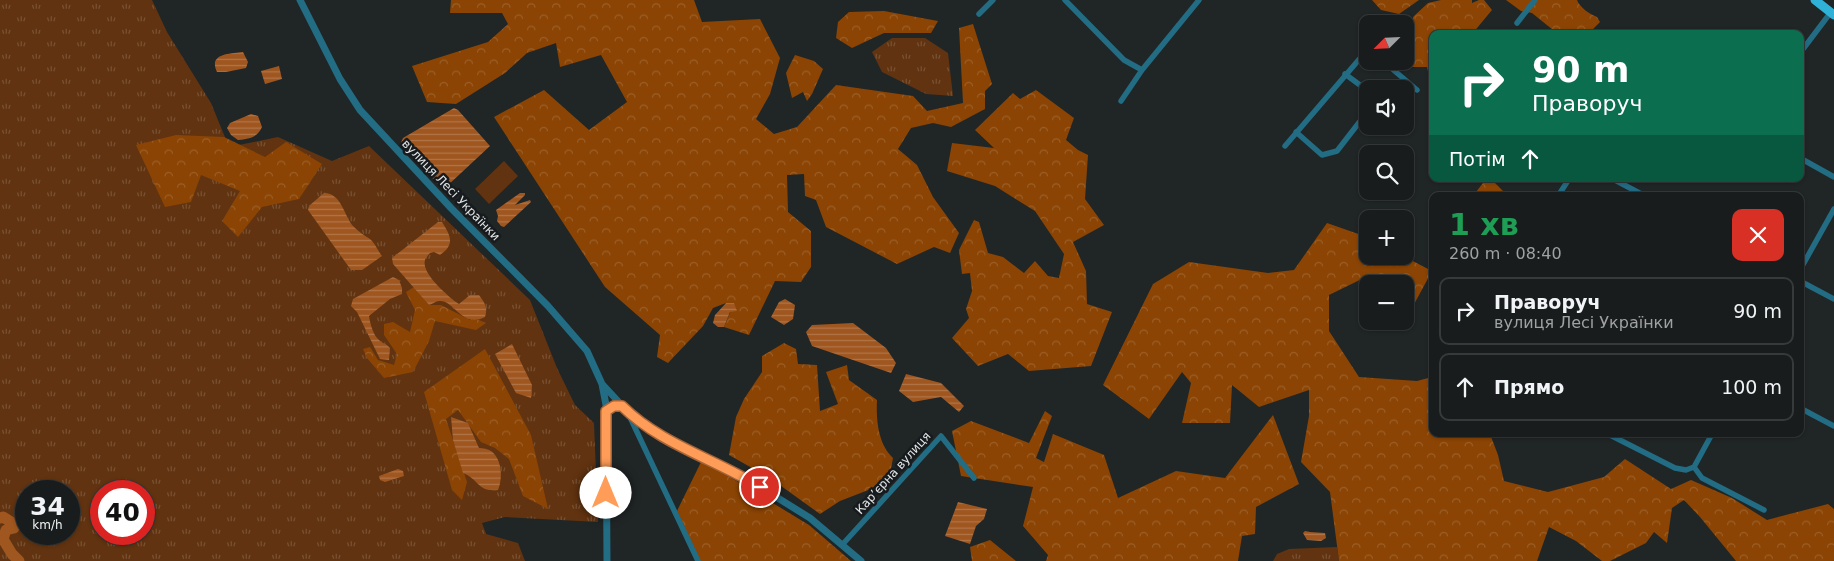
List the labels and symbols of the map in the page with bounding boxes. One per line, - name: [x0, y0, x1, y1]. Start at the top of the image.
- north arrow: [1359, 15, 1414, 70]
- street label: вулиця Лесі Українки: [399, 137, 503, 243]
- street label: Карʼєрна вулиця: [852, 429, 934, 517]
- position arrow: [579, 466, 631, 518]
- pin: [739, 466, 781, 508]
- speed limit sign: 40: [90, 480, 155, 545]

